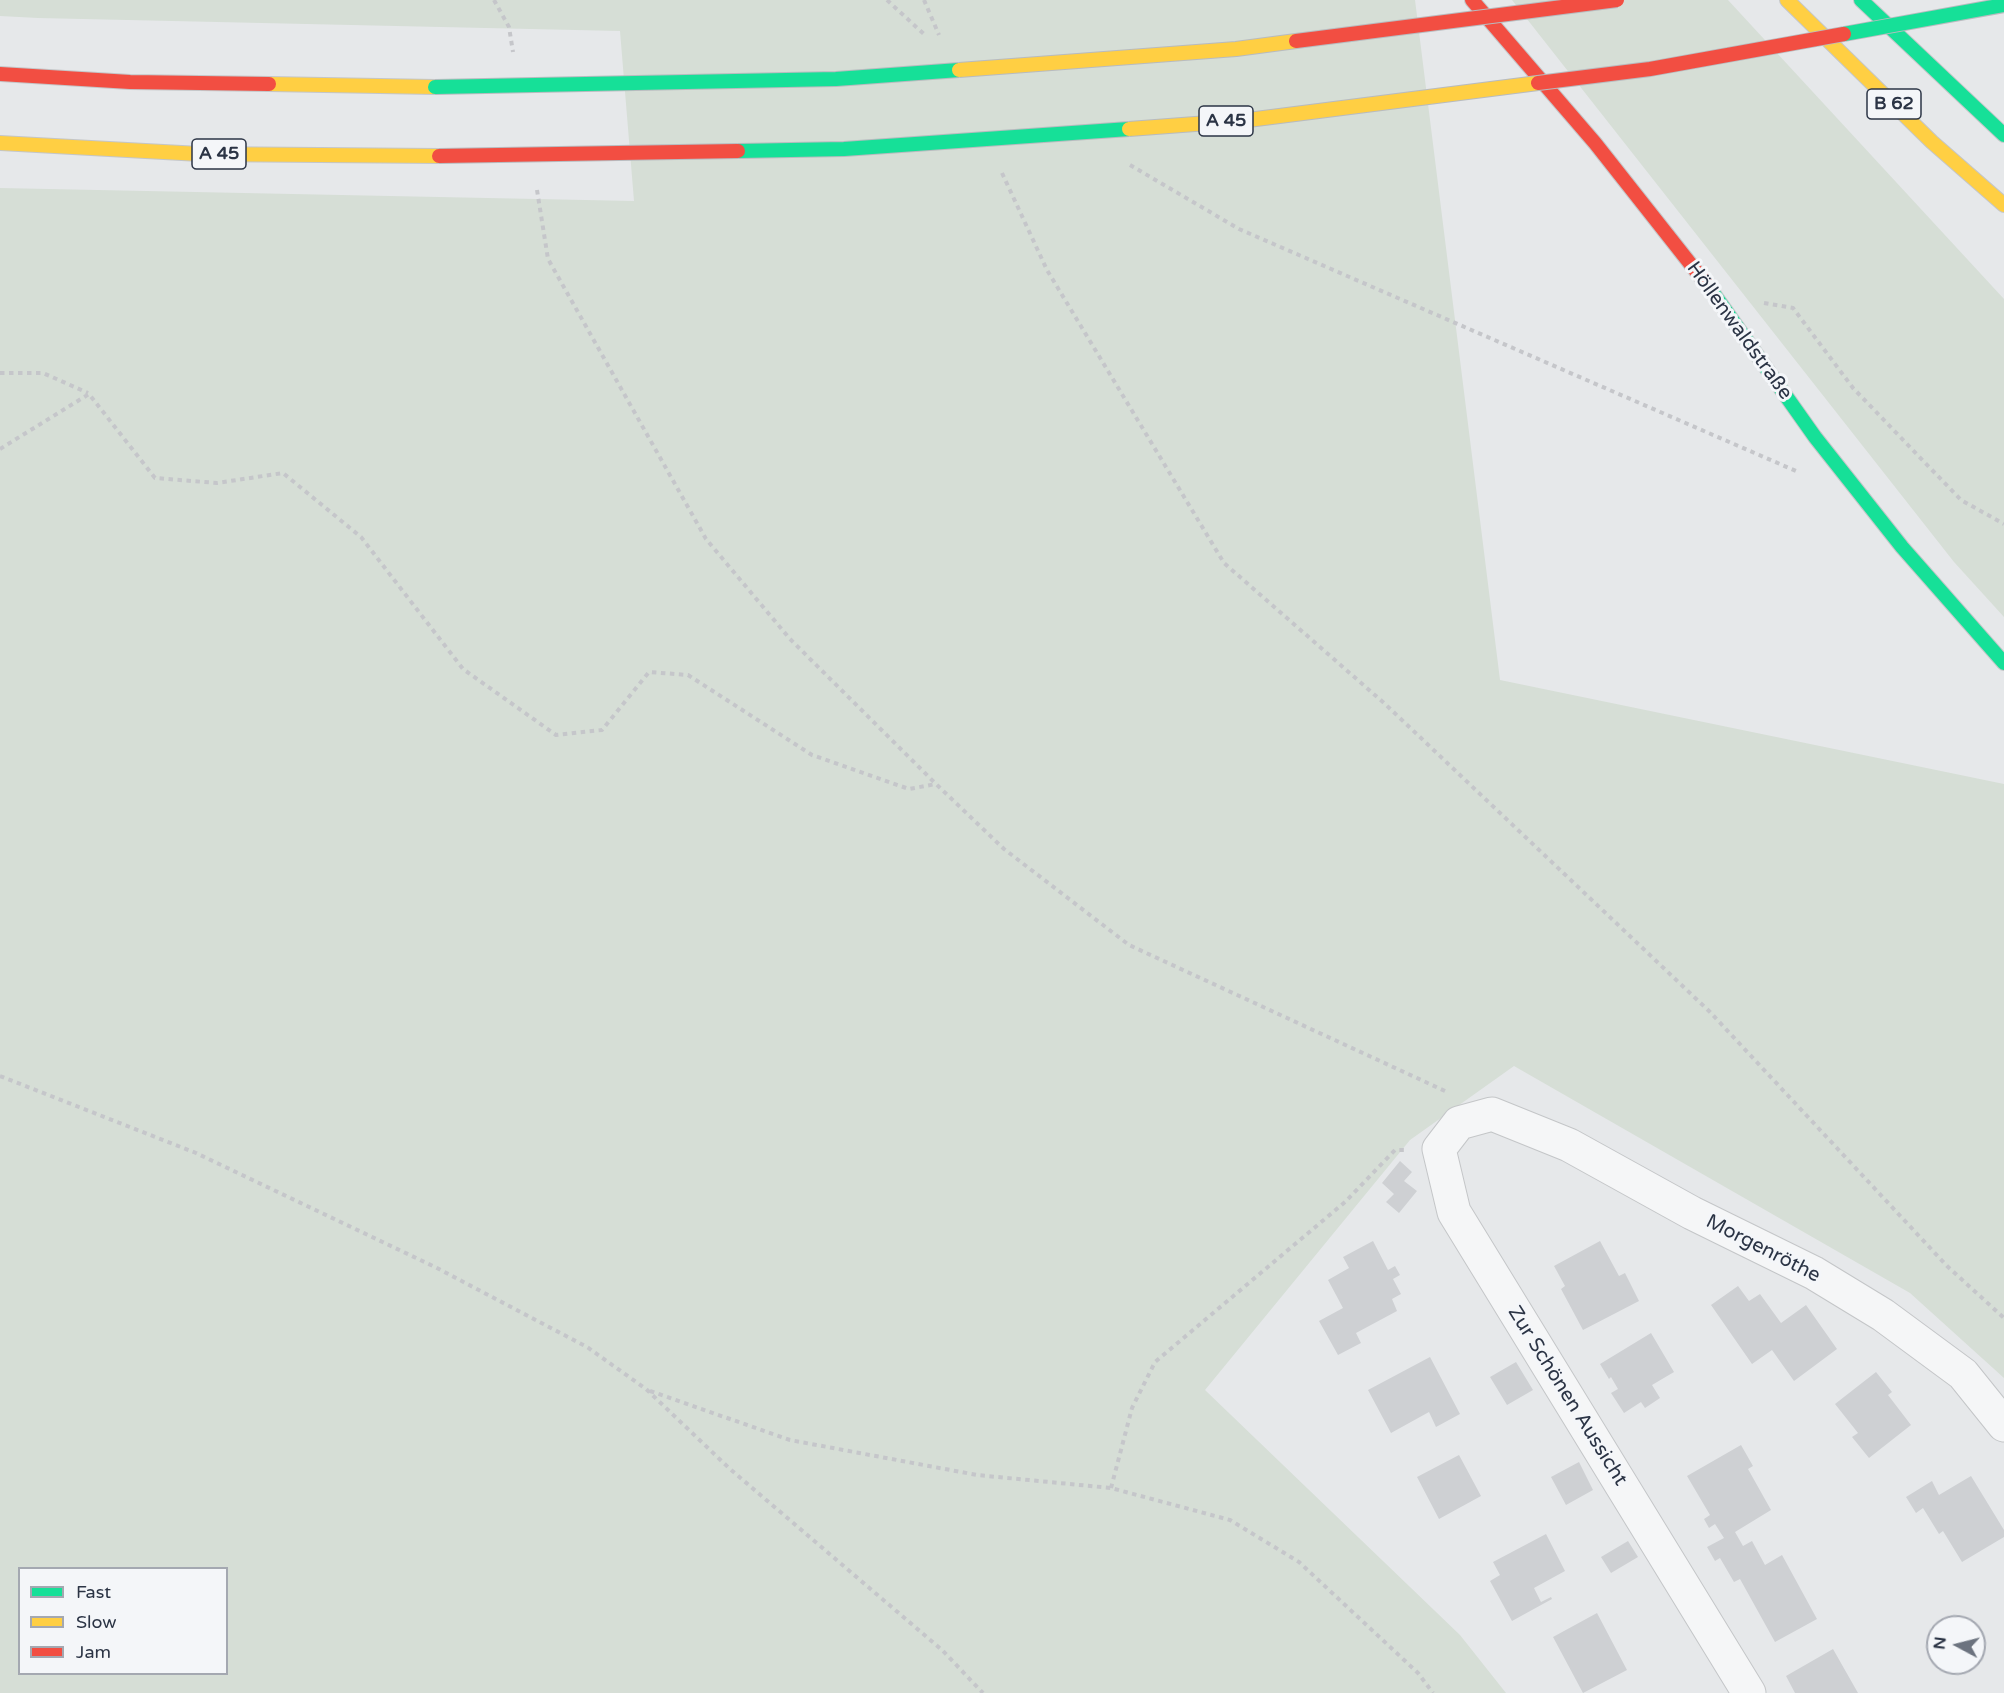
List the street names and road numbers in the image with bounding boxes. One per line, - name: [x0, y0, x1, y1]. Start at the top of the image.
- road number: B 62: [1867, 89, 1921, 119]
- road number: A 45: [1199, 106, 1253, 136]
- road number: A 45: [192, 139, 246, 169]
- street label: Höllenwaldstraße: [1681, 257, 1797, 405]
- street label: Morgenröthe: [1702, 1210, 1824, 1288]
- street label: Zur Schönen Aussicht: [1502, 1302, 1632, 1490]

